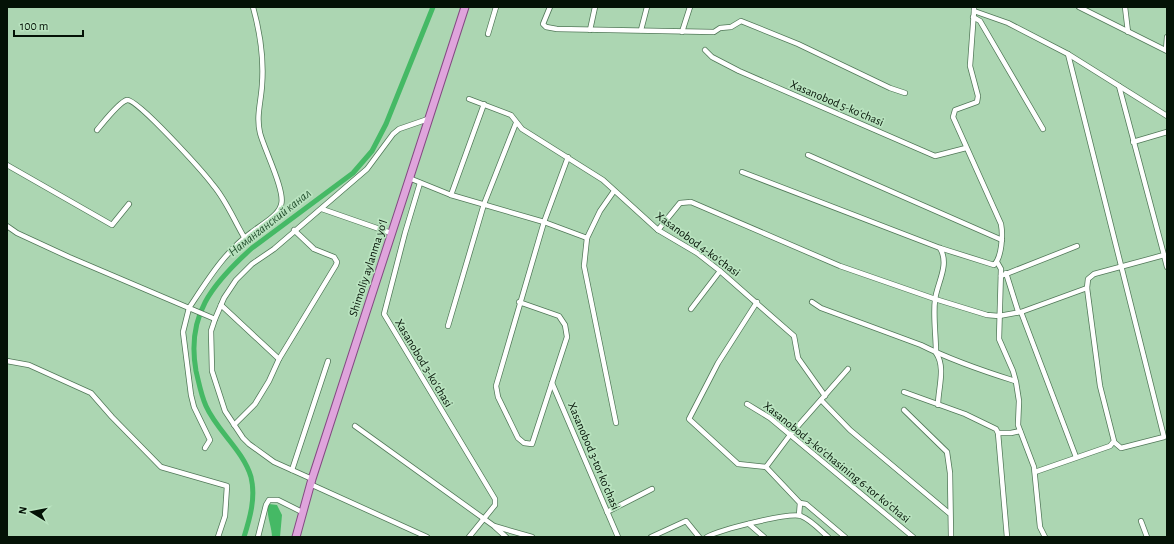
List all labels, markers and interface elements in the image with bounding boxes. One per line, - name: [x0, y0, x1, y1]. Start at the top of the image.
- scale bar: [14, 12, 83, 38]
- text: 100 m: [20, 20, 48, 32]
- street label: Xasanobod 5-koʻchasi: [788, 78, 886, 128]
- water label: Наманганский канал: [226, 187, 314, 259]
- street label: Xasanobod 4-koʻchasi: [654, 209, 742, 279]
- street label: Shimoliy aylanma yoʻl: [347, 218, 390, 318]
- street label: Xasanobod 3-koʻchasi: [393, 317, 455, 409]
- street label: Xasanobod 3-koʻchasining 6-tor koʻchasi: [761, 399, 913, 525]
- street label: Xasanobod 3-tor koʻchasi: [566, 400, 622, 512]
- north arrow: [12, 492, 52, 532]
- text: N: [17, 506, 29, 515]

